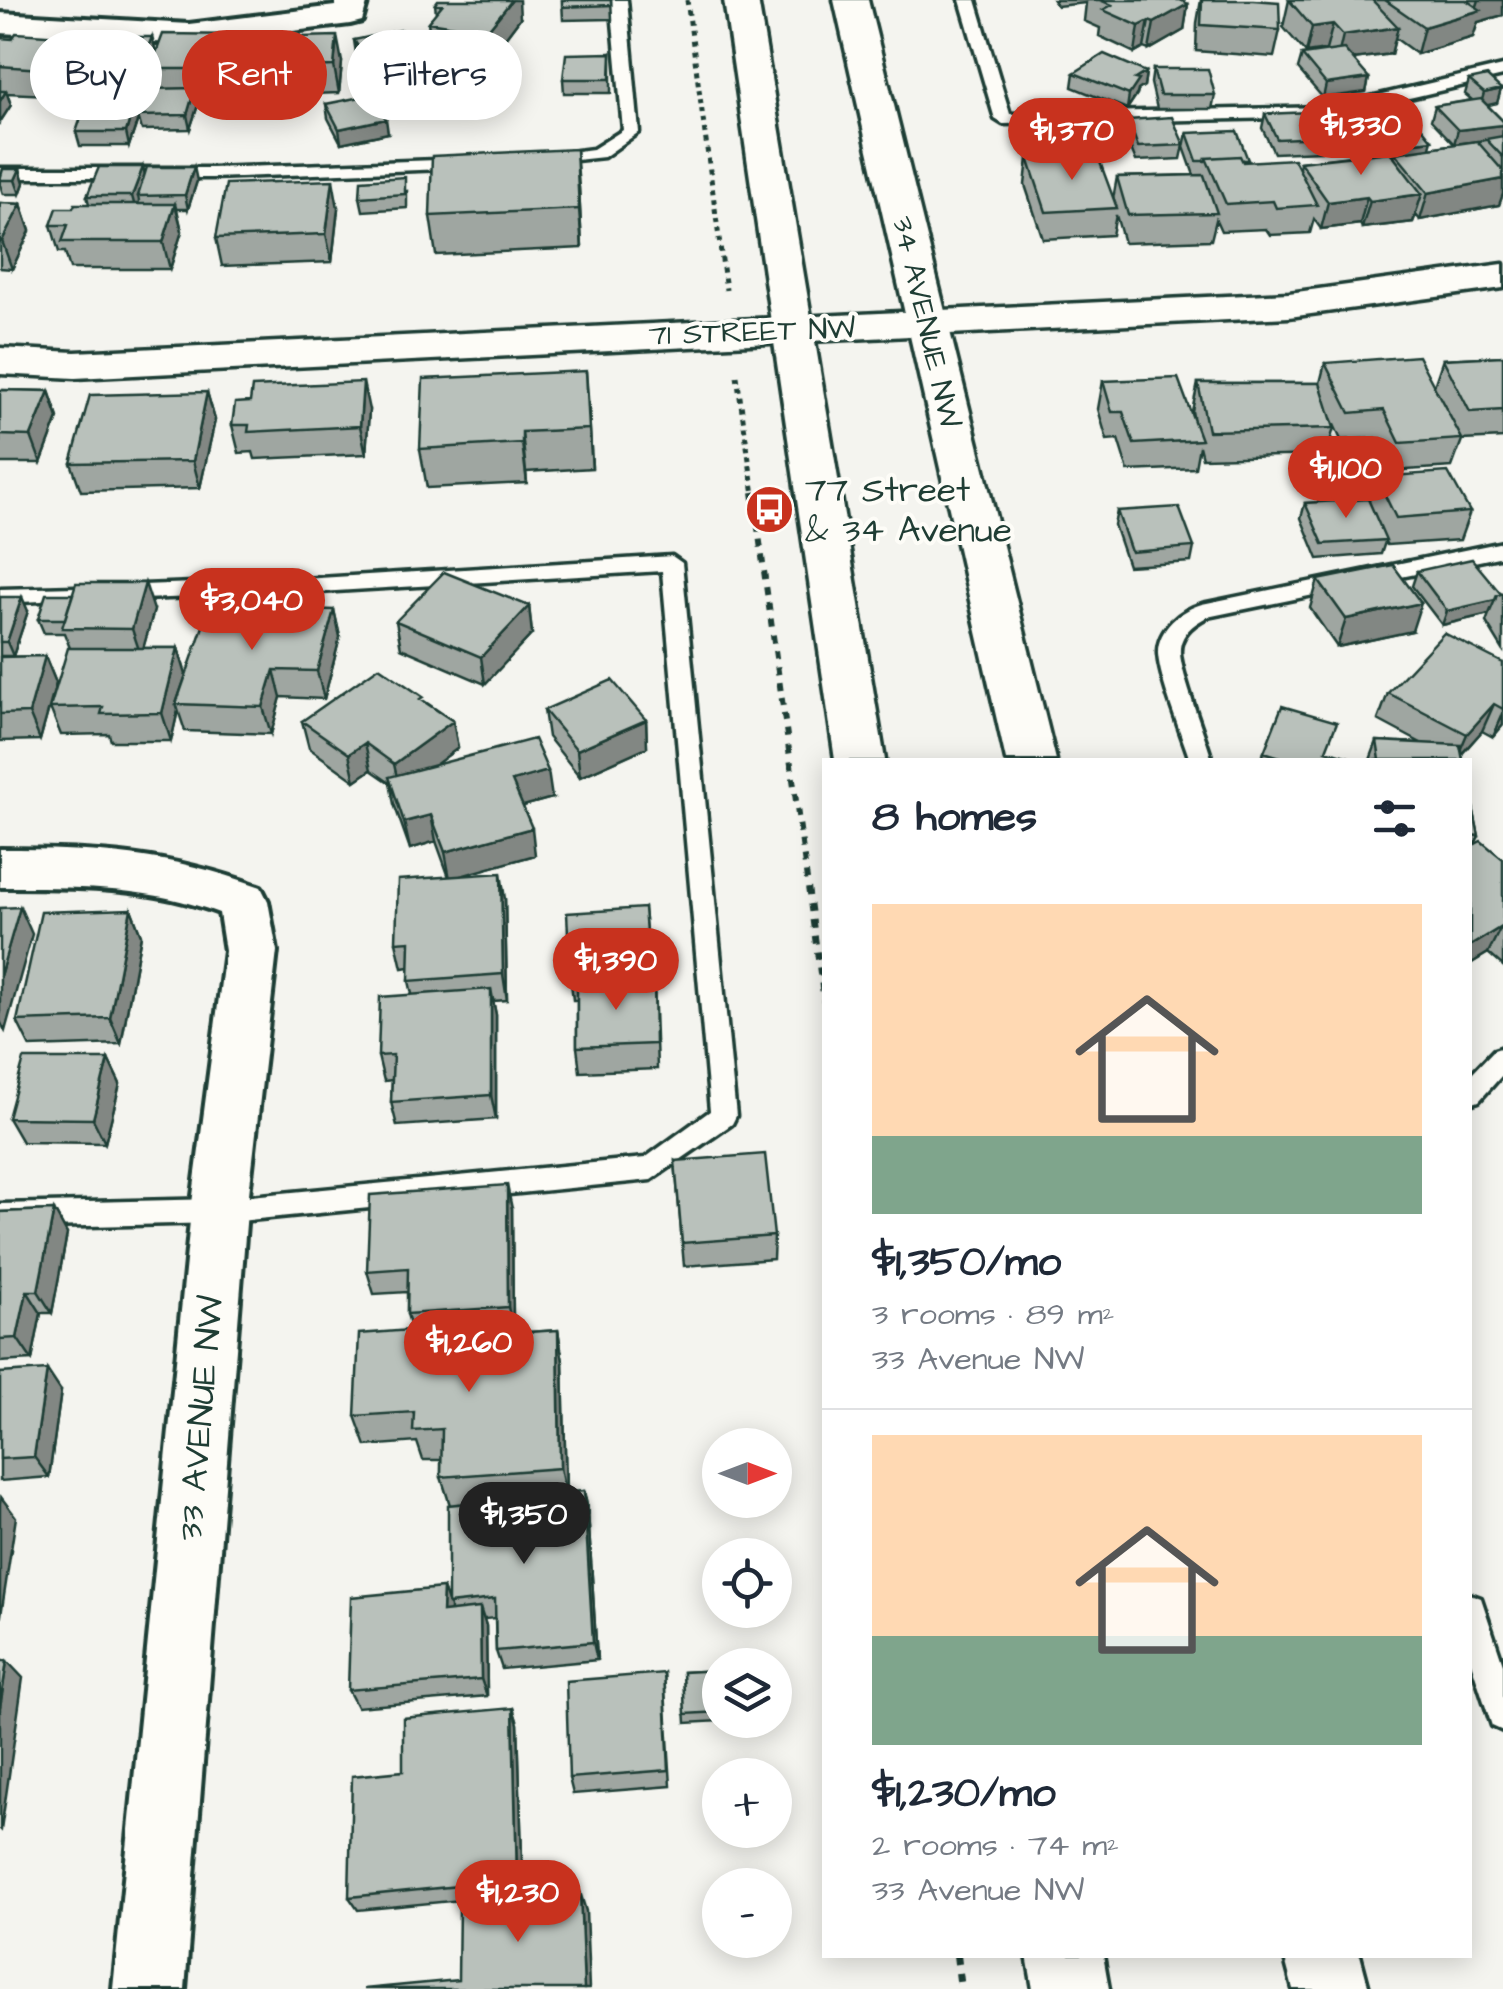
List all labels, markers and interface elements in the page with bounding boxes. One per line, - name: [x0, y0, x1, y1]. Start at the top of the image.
- chip: Buy: [30, 30, 162, 120]
- chip: Rent: [182, 30, 327, 120]
- chip: Filters: [347, 30, 522, 120]
- pin: $1,330: [1280, 93, 1442, 178]
- pin: $1,370: [991, 98, 1153, 183]
- text: $1,330: [1321, 103, 1401, 148]
- text: $1,370: [1030, 108, 1114, 153]
- street label: 34 AVENUE NW: [881, 212, 971, 432]
- street label: 71 STREET NW: [648, 307, 856, 357]
- pin: $1,100: [1265, 436, 1427, 521]
- text: $1,100: [1310, 446, 1382, 491]
- place label: 77 Street & 34 Avenue: [805, 466, 1012, 555]
- bus stop icon: 77 Street & 34 Avenue: [744, 484, 796, 536]
- pin: $3,040: [171, 568, 333, 653]
- text: $3,040: [201, 578, 303, 623]
- text: 8 homes: [872, 789, 1037, 847]
- icon: filters: [1367, 791, 1422, 846]
- pin: $1,390: [535, 928, 697, 1013]
- text: $1,390: [575, 938, 657, 983]
- icon: home: [1057, 969, 1237, 1149]
- text: $1,350/mo: [872, 1234, 1061, 1292]
- text: 3 rooms · 89 m²: [872, 1292, 1115, 1337]
- street label: 33 AVENUE NW: [166, 1293, 236, 1543]
- pin: $1,260: [388, 1310, 550, 1395]
- text: $1,260: [426, 1320, 512, 1365]
- text: 33 Avenue NW: [872, 1337, 1084, 1382]
- north arrow: [702, 1428, 792, 1518]
- map controls: [702, 1428, 792, 1958]
- pin: $1,350: [443, 1482, 605, 1567]
- text: $1,350: [481, 1492, 567, 1537]
- icon: home: [1057, 1500, 1237, 1680]
- button: locate: [702, 1538, 792, 1628]
- button: layers: [702, 1648, 792, 1738]
- button: +: [702, 1758, 792, 1848]
- text: $1,230/mo: [872, 1765, 1056, 1823]
- text: 2 rooms · 74 m²: [872, 1823, 1119, 1868]
- pin: $1,230: [437, 1860, 599, 1945]
- button: −: [702, 1868, 792, 1958]
- text: 33 Avenue NW: [872, 1868, 1084, 1913]
- text: $1,230: [477, 1870, 559, 1915]

